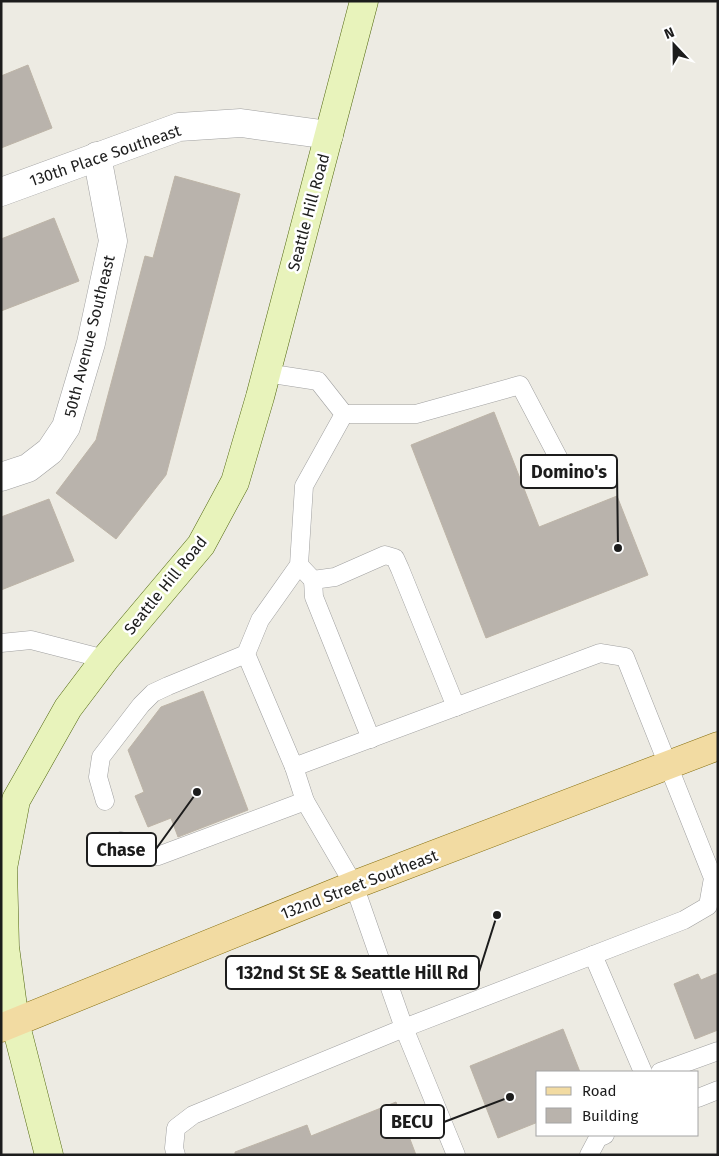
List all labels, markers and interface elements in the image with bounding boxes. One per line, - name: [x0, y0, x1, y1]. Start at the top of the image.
- north arrow: [649, 20, 699, 70]
- text: N: [662, 24, 677, 43]
- street label: 130th Place Southeast: [27, 121, 184, 190]
- street label: Seattle Hill Road: [284, 151, 333, 273]
- street label: 50th Avenue Southeast: [60, 253, 119, 419]
- callout: Domino's: [521, 455, 617, 488]
- text: Domino's: [531, 461, 607, 483]
- street label: Seattle Hill Road: [120, 532, 211, 638]
- callout: Chase: [87, 833, 156, 866]
- text: Chase: [97, 839, 145, 861]
- street label: 132nd Street Southeast: [278, 846, 440, 923]
- callout: 132nd St SE & Seattle Hill Rd: [226, 956, 479, 989]
- text: 132nd St SE & Seattle Hill Rd: [236, 962, 468, 984]
- legend: [536, 1071, 699, 1136]
- text: Road: [582, 1082, 617, 1100]
- callout: BECU: [381, 1105, 444, 1138]
- text: Building: [582, 1107, 638, 1125]
- text: BECU: [391, 1111, 433, 1133]

